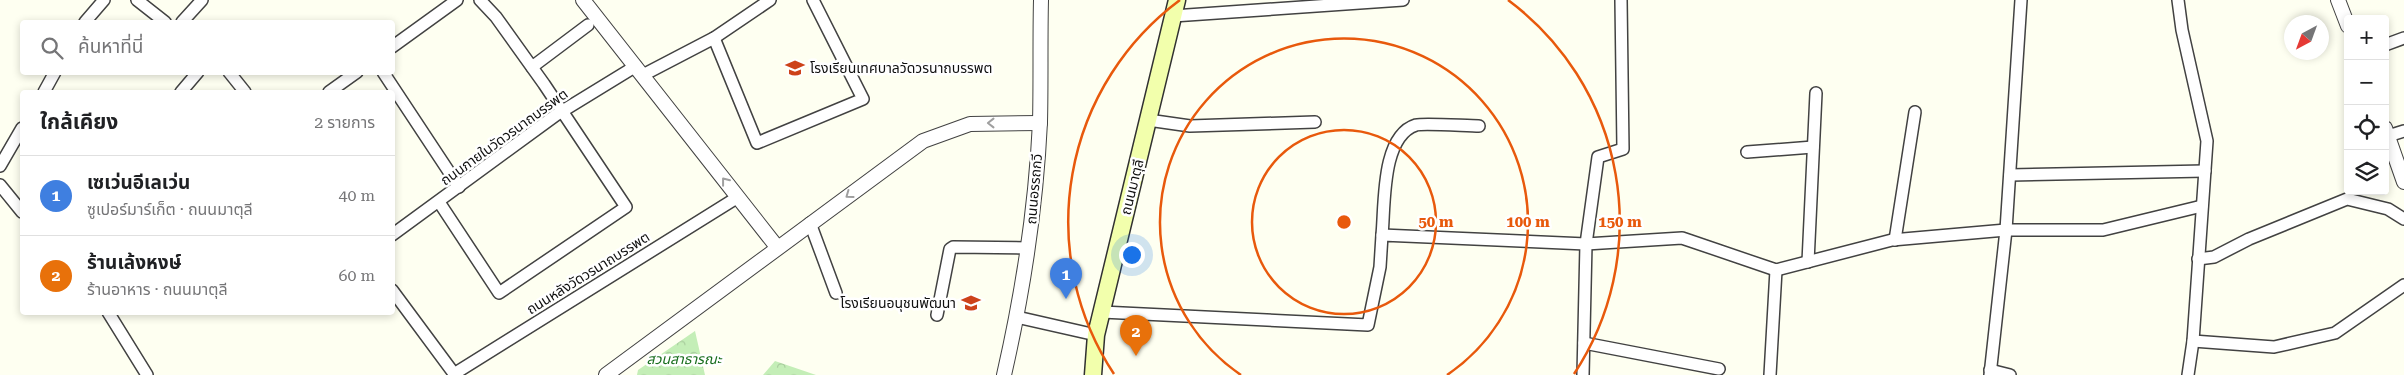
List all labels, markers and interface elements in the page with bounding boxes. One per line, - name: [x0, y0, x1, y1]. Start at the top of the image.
- north arrow: [2284, 15, 2329, 60]
- map controls: [2344, 15, 2389, 195]
- button: +: [2344, 15, 2389, 60]
- search box: [20, 20, 395, 75]
- icon: search: [38, 34, 66, 62]
- text: ค้นหาที่นี่: [78, 35, 143, 58]
- school or university icon: โรงเรียนเทศบาลวัดวรนาถบรรพต: [784, 57, 806, 79]
- place label: โรงเรียนเทศบาลวัดวรนาถบรรพต: [810, 60, 993, 76]
- button: −: [2344, 60, 2389, 105]
- street label: ถนนภายในวัดวรนาถบรรพต: [437, 85, 571, 189]
- button: locate: [2344, 105, 2389, 150]
- text: ใกล้เคียง: [40, 110, 118, 134]
- text: 2 รายการ: [314, 113, 375, 132]
- one-way arrow: [987, 118, 995, 129]
- button: layers: [2344, 150, 2389, 195]
- street label: ถนนอรรถกวี: [1023, 153, 1045, 225]
- street label: ถนนมาตุลี: [1117, 158, 1148, 217]
- text: เซเว่นอีเลเว่น: [87, 171, 190, 194]
- one-way arrow: [723, 178, 731, 187]
- text: 1: [52, 186, 60, 205]
- text: 40 m: [338, 186, 375, 205]
- one-way arrow: [846, 189, 855, 197]
- text: ซูเปอร์มาร์เก็ต · ถนนมาตุลี: [87, 200, 253, 219]
- centre of rings: [1335, 213, 1353, 231]
- text: 50 m: [1418, 213, 1454, 231]
- text: 100 m: [1506, 213, 1550, 231]
- text: 150 m: [1598, 213, 1642, 231]
- street label: ถนนหลังวัดวรนาถบรรพต: [524, 229, 652, 317]
- your location: [1119, 242, 1145, 268]
- text: ร้านเล้งหงษ์: [87, 251, 182, 274]
- pin: 1: [1050, 258, 1082, 299]
- text: 2: [52, 266, 60, 285]
- text: 60 m: [338, 266, 375, 285]
- text: ร้านอาหาร · ถนนมาตุลี: [87, 280, 228, 299]
- school or university icon: โรงเรียนอนุชนพัฒนา: [960, 292, 982, 314]
- place label: โรงเรียนอนุชนพัฒนา: [840, 295, 956, 312]
- pin: 2: [1120, 315, 1152, 356]
- park label: สวนสาธารณะ: [647, 351, 723, 367]

